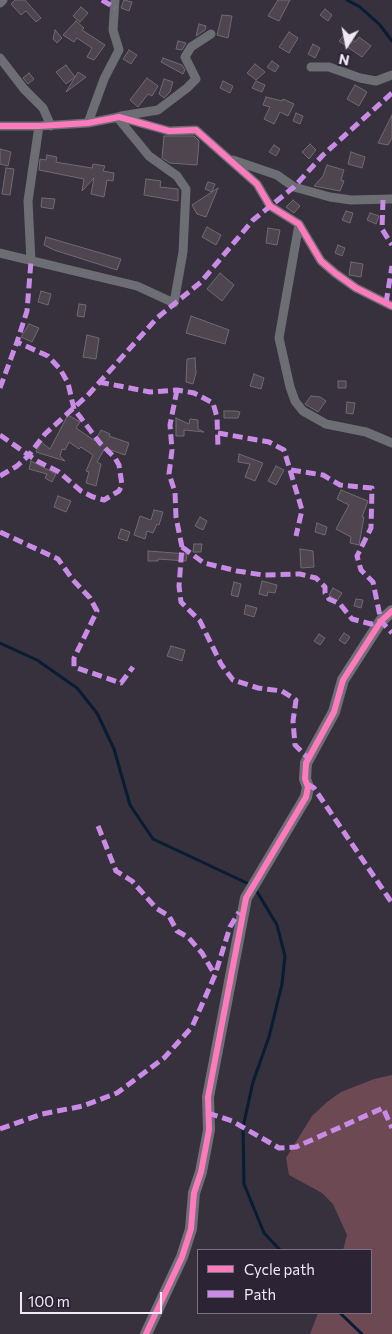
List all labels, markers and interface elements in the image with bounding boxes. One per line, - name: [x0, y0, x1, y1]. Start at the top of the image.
- north arrow: [322, 20, 372, 70]
- text: N: [337, 51, 351, 70]
- legend: [197, 1249, 372, 1314]
- text: Cycle path: [244, 1260, 315, 1278]
- scale bar: [22, 1282, 165, 1314]
- text: Path: [244, 1285, 276, 1303]
- text: 100 m: [28, 1292, 70, 1310]

